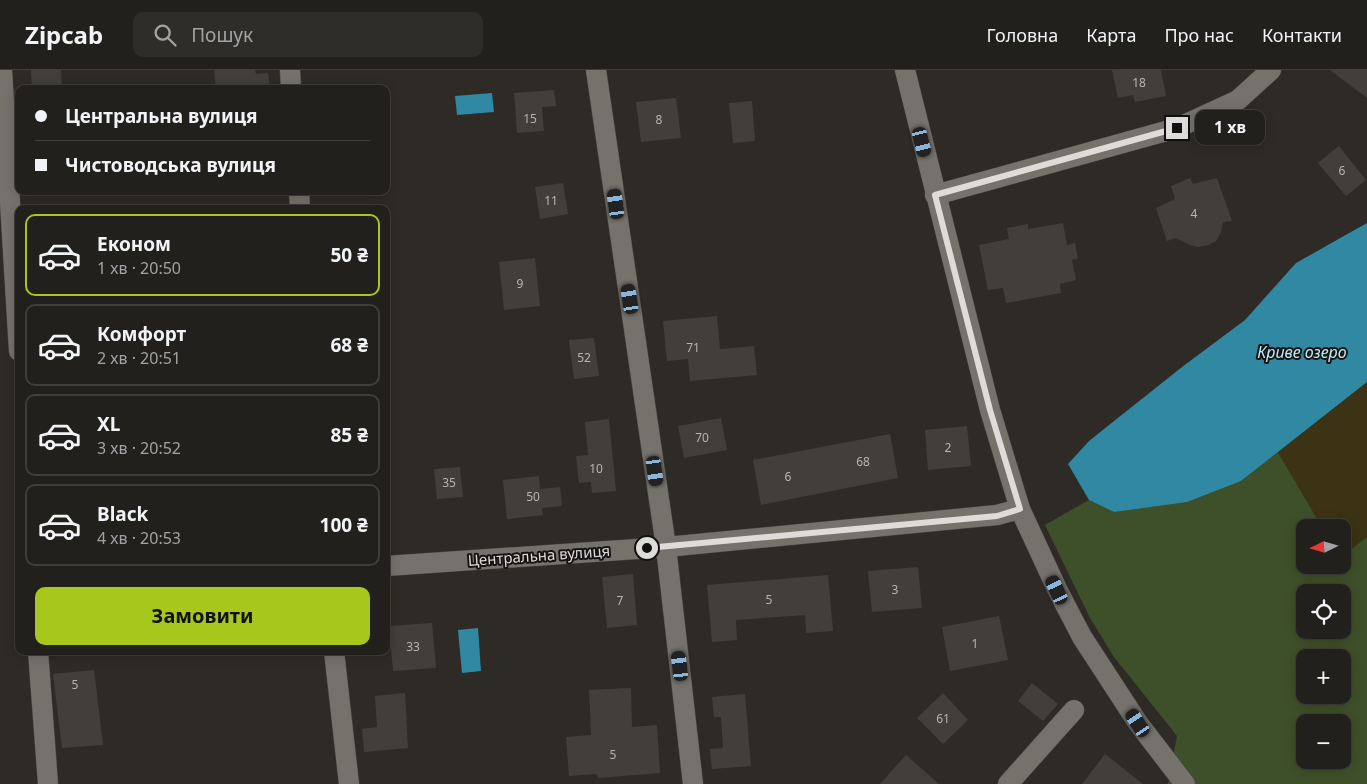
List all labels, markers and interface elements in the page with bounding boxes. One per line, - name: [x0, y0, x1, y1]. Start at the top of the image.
- search box: [133, 12, 483, 57]
- text: Zipcab: [25, 18, 103, 51]
- icon: search: [151, 21, 179, 49]
- text: Пошук: [191, 22, 253, 48]
- text: Головна: [987, 23, 1058, 47]
- text: Карта: [1086, 23, 1136, 47]
- text: Про нас: [1164, 23, 1234, 47]
- text: Контакти: [1262, 23, 1342, 47]
- house number: 18: [1132, 74, 1146, 91]
- text: Центральна вулиця: [65, 103, 258, 129]
- house number: 15: [523, 110, 537, 127]
- callout: 1 хв: [1194, 110, 1264, 146]
- house number: 8: [656, 111, 663, 128]
- text: 1 хв: [1214, 116, 1246, 138]
- route end: [1166, 117, 1188, 139]
- car: [911, 126, 932, 158]
- text: Чистоводська вулиця: [65, 152, 276, 178]
- house number: 6: [1339, 162, 1346, 179]
- car: [606, 188, 625, 220]
- house number: 11: [544, 192, 558, 209]
- house number: 4: [1191, 205, 1198, 222]
- text: Економ: [97, 231, 171, 257]
- icon: car: [37, 233, 82, 278]
- text: 50 ₴: [330, 242, 368, 268]
- text: 1 хв · 20:50: [97, 257, 181, 279]
- house number: 9: [517, 275, 524, 292]
- car: [620, 283, 639, 315]
- text: Комфорт: [97, 321, 186, 347]
- icon: car: [37, 323, 82, 368]
- text: 68 ₴: [330, 332, 368, 358]
- house number: 71: [686, 339, 700, 356]
- water label: Криве озеро: [1257, 341, 1347, 363]
- text: 2 хв · 20:51: [97, 347, 181, 369]
- house number: 52: [577, 349, 591, 366]
- text: XL: [97, 411, 120, 437]
- icon: car: [37, 413, 82, 458]
- text: 85 ₴: [330, 422, 368, 448]
- house number: 70: [695, 429, 709, 446]
- text: 3 хв · 20:52: [97, 437, 181, 459]
- house number: 2: [945, 439, 952, 456]
- house number: 68: [856, 453, 870, 470]
- car: [645, 455, 664, 487]
- house number: 10: [589, 460, 603, 477]
- house number: 6: [785, 468, 792, 485]
- house number: 35: [442, 474, 456, 491]
- house number: 50: [526, 488, 540, 505]
- text: Black: [97, 501, 148, 527]
- icon: car: [37, 503, 82, 548]
- text: 100 ₴: [320, 512, 368, 538]
- north arrow: [1296, 519, 1351, 574]
- map controls: [1296, 519, 1351, 769]
- text: 4 хв · 20:53: [97, 527, 181, 549]
- route start: [636, 537, 658, 559]
- street label: Центральна вулиця: [467, 540, 611, 570]
- car: [1043, 573, 1070, 607]
- house number: 3: [892, 581, 899, 598]
- button: locate: [1296, 584, 1351, 639]
- button: Замовити: [35, 587, 370, 645]
- house number: 5: [766, 591, 773, 608]
- house number: 7: [617, 592, 624, 609]
- house number: 1: [972, 635, 978, 652]
- house number: 33: [406, 638, 420, 655]
- button: +: [1296, 649, 1351, 704]
- car: [670, 650, 689, 682]
- house number: 5: [72, 676, 79, 693]
- car: [1123, 706, 1152, 740]
- house number: 61: [936, 710, 950, 727]
- button: −: [1296, 714, 1351, 769]
- house number: 5: [610, 746, 617, 763]

